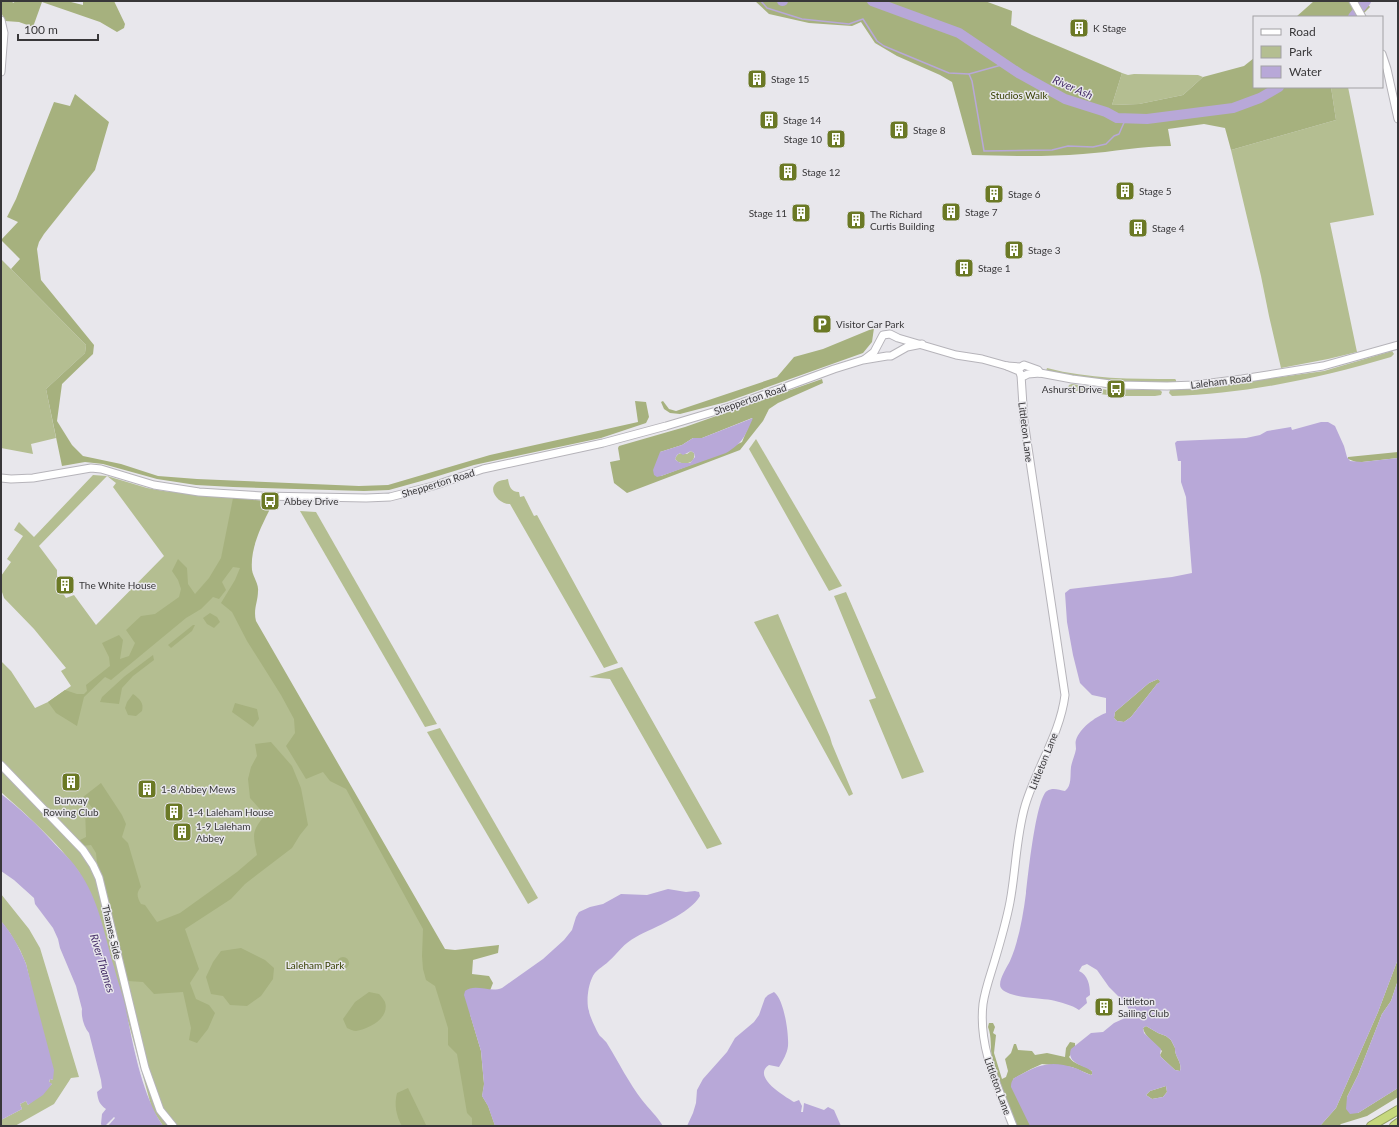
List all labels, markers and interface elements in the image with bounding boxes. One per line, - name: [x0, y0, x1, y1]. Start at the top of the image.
- scale bar: [18, 16, 98, 42]
- legend: [1253, 16, 1383, 88]
- building icon: K Stage: [1068, 17, 1090, 39]
- text: 100 m: [24, 22, 58, 37]
- place label: K Stage: [1093, 22, 1126, 34]
- text: Road: [1289, 24, 1316, 39]
- text: Park: [1289, 44, 1313, 59]
- text: Water: [1289, 64, 1322, 79]
- building icon: Stage 15: [746, 68, 768, 90]
- water label: River Ash: [1051, 72, 1095, 102]
- place label: Stage 15: [771, 73, 810, 85]
- park label: Studios Walk: [991, 89, 1048, 101]
- building icon: Stage 14: [758, 109, 780, 131]
- place label: Stage 14: [783, 114, 822, 126]
- building icon: Stage 8: [888, 119, 910, 141]
- place label: Stage 8: [913, 124, 946, 136]
- building icon: Stage 10: [825, 128, 847, 150]
- place label: Stage 10: [784, 133, 822, 145]
- building icon: Stage 12: [777, 161, 799, 183]
- place label: Stage 12: [802, 166, 841, 178]
- building icon: Stage 5: [1114, 180, 1136, 202]
- building icon: Stage 6: [983, 183, 1005, 205]
- place label: Stage 5: [1139, 185, 1172, 197]
- place label: Stage 6: [1008, 188, 1041, 200]
- building icon: Stage 7: [940, 201, 962, 223]
- building icon: Stage 11: [790, 202, 812, 224]
- place label: Stage 7: [965, 206, 998, 218]
- place label: Stage 11: [749, 207, 787, 219]
- place label: The Richard Curtis Building: [870, 208, 934, 232]
- building icon: The Richard Curtis Building: [845, 209, 867, 231]
- building icon: Stage 4: [1127, 217, 1149, 239]
- place label: Stage 4: [1152, 222, 1185, 234]
- building icon: Stage 3: [1003, 239, 1025, 261]
- place label: Stage 3: [1028, 244, 1061, 256]
- building icon: Stage 1: [953, 257, 975, 279]
- place label: Stage 1: [978, 262, 1011, 274]
- parking icon: Visitor Car Park: [811, 313, 833, 335]
- place label: Visitor Car Park: [836, 318, 905, 330]
- street label: Laleham Road: [1190, 371, 1252, 391]
- bus stop icon: Ashurst Drive: [1105, 378, 1127, 400]
- street label: Shepperton Road: [712, 381, 788, 417]
- place label: Ashurst Drive: [1042, 383, 1102, 395]
- street label: Littleton Lane: [1016, 401, 1036, 463]
- street label: Shepperton Road: [400, 466, 476, 500]
- bus stop icon: Abbey Drive: [259, 490, 281, 512]
- place label: Abbey Drive: [284, 495, 338, 507]
- building icon: The White House: [54, 574, 76, 596]
- place label: The White House: [79, 579, 156, 591]
- street label: Littleton Lane: [1026, 731, 1060, 791]
- building icon: Burway Rowing Club: [60, 771, 82, 793]
- building icon: 1-8 Abbey Mews: [136, 778, 158, 800]
- place label: 1-8 Abbey Mews: [161, 783, 236, 795]
- place label: Burway Rowing Club: [43, 794, 99, 818]
- building icon: 1-4 Laleham House: [163, 801, 185, 823]
- place label: 1-4 Laleham House: [188, 806, 273, 818]
- place label: 1-9 Laleham Abbey: [196, 820, 250, 844]
- building icon: 1-9 Laleham Abbey: [171, 821, 193, 843]
- street label: Thames Side: [100, 904, 124, 960]
- water label: River Thames: [88, 932, 118, 995]
- park label: Laleham Park: [286, 959, 345, 971]
- place label: Littleton Sailing Club: [1118, 995, 1169, 1019]
- building icon: Littleton Sailing Club: [1093, 996, 1115, 1018]
- street label: Littleton Lane: [982, 1056, 1014, 1116]

